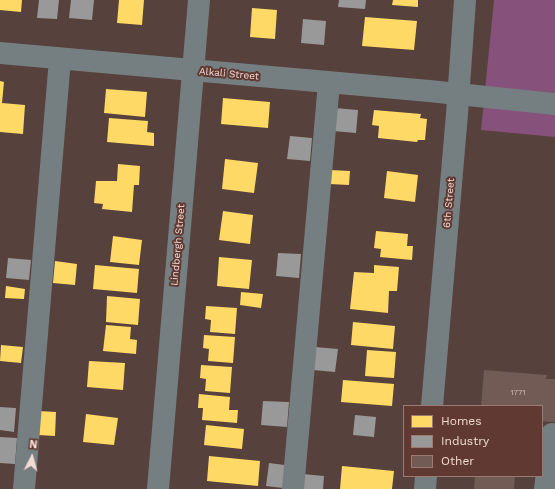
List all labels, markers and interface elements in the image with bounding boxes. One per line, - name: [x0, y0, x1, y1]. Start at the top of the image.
- street label: Alkali Street: [199, 65, 259, 83]
- street label: 6th Street: [441, 178, 457, 228]
- street label: Lindbergh Street: [168, 204, 188, 286]
- house number: 1771: [510, 388, 526, 398]
- legend: [403, 405, 543, 477]
- text: Homes: [441, 414, 482, 428]
- text: Industry: [441, 434, 489, 448]
- north arrow: [12, 437, 52, 477]
- text: N: [29, 438, 38, 451]
- text: Other: [441, 454, 474, 468]

